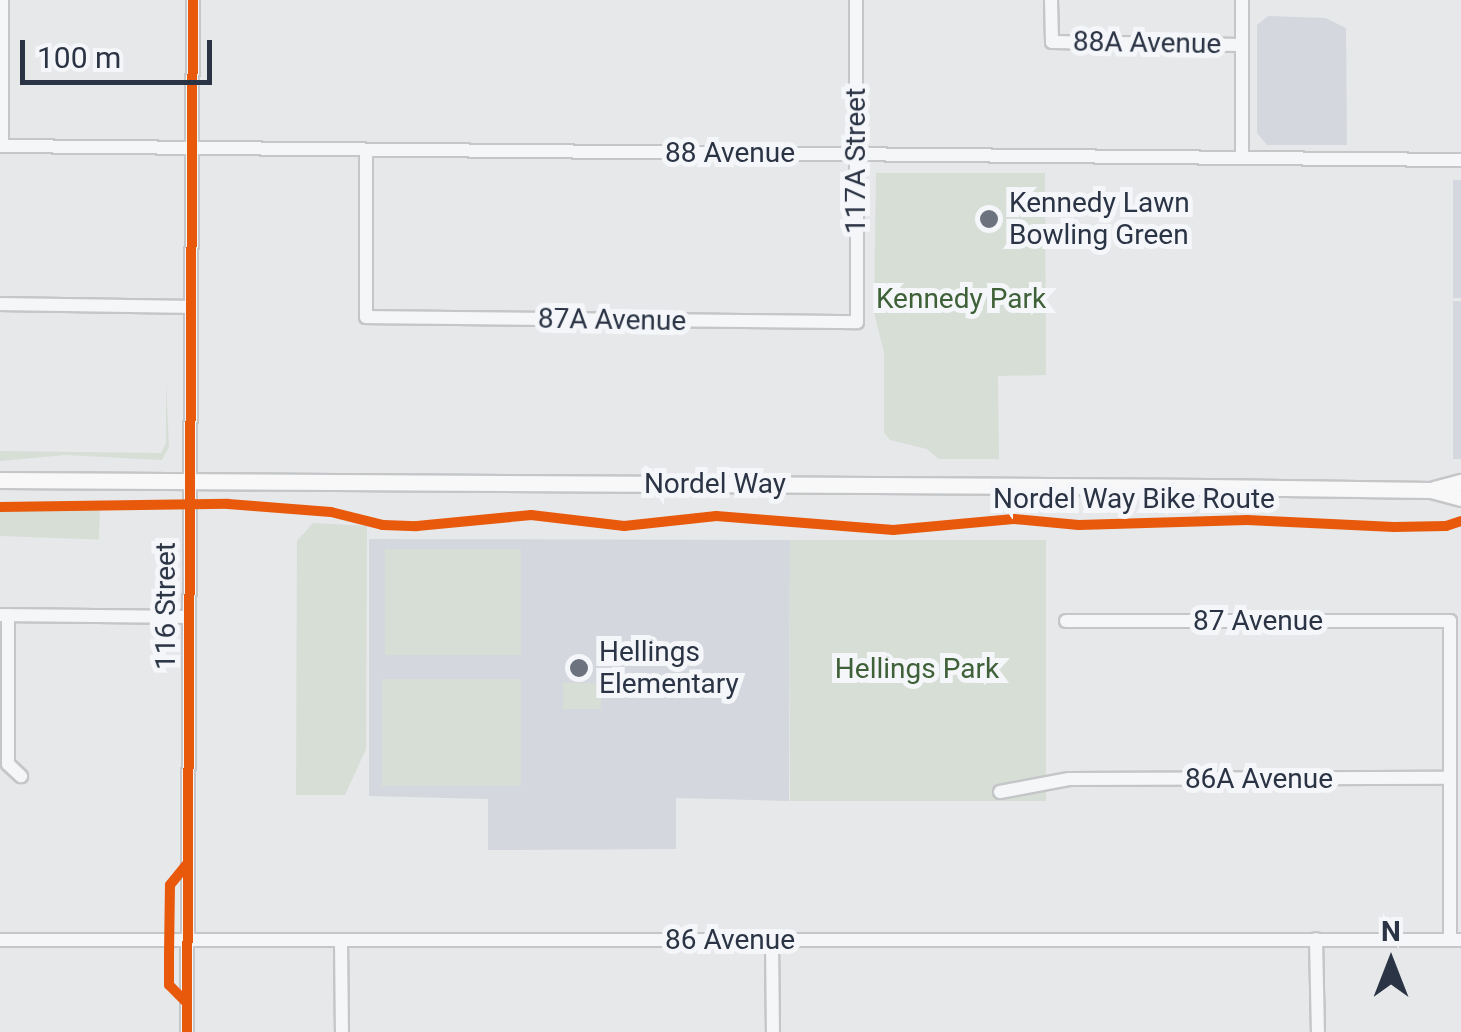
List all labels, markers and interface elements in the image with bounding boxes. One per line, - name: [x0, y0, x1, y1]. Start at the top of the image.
- scale bar: [25, 20, 218, 82]
- street label: 88A Avenue: [1073, 25, 1221, 61]
- text: 100 m: [37, 40, 121, 75]
- street label: 117A Street: [839, 88, 873, 234]
- street label: 88 Avenue: [665, 136, 795, 170]
- place label: Kennedy Lawn Bowling Green: [1009, 186, 1190, 252]
- marker: Kennedy Lawn Bowling Green: [978, 208, 1000, 230]
- park label: Kennedy Park: [876, 282, 1046, 316]
- street label: 87A Avenue: [538, 302, 686, 338]
- street label: Nordel Way: [644, 467, 786, 501]
- street label: Nordel Way Bike Route: [993, 482, 1275, 516]
- street label: 116 Street: [149, 542, 183, 670]
- street label: 87 Avenue: [1193, 604, 1323, 638]
- place label: Hellings Elementary: [599, 635, 739, 701]
- park label: Hellings Park: [835, 652, 999, 686]
- marker: Hellings Elementary: [568, 657, 590, 679]
- street label: 86A Avenue: [1185, 762, 1333, 796]
- north arrow: [1341, 912, 1441, 1012]
- text: N: [1381, 915, 1401, 948]
- street label: 86 Avenue: [665, 923, 795, 957]

